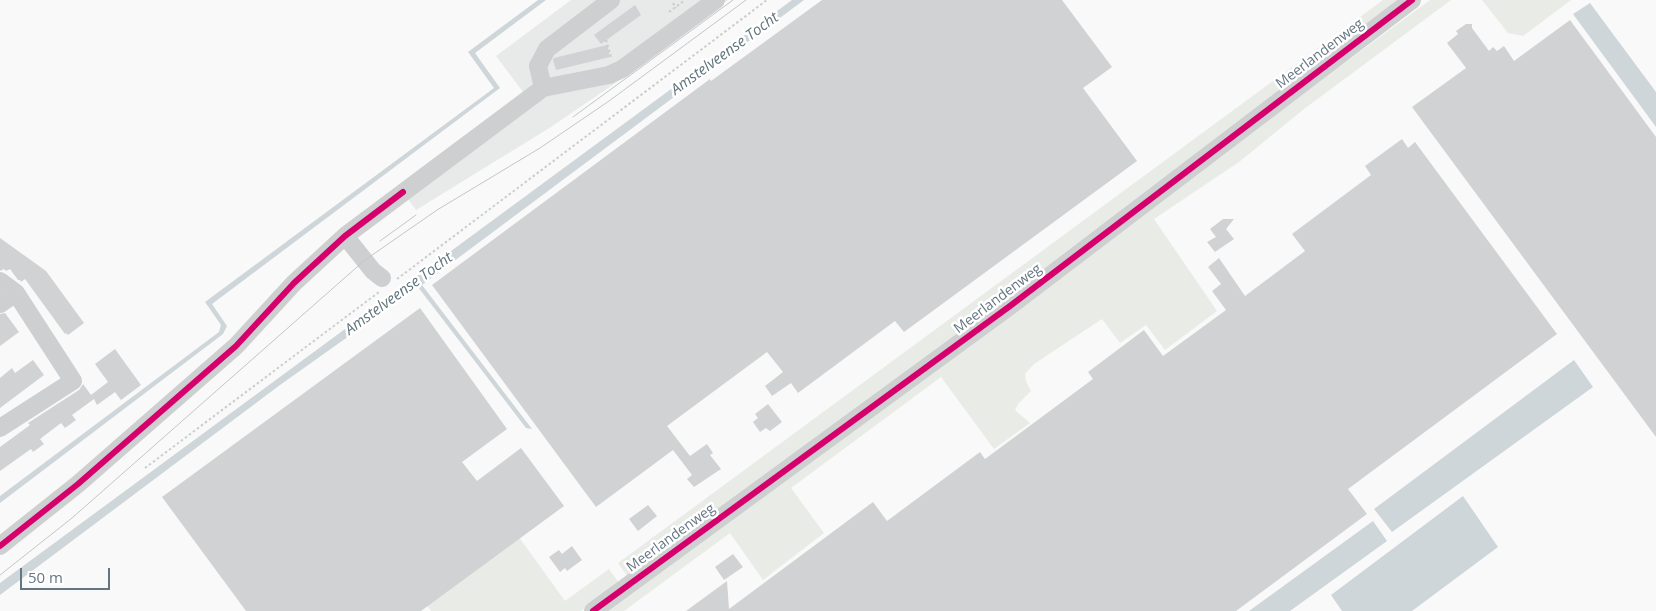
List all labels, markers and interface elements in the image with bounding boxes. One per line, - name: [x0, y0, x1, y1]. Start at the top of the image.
- water label: Amstelveense Tocht: [668, 9, 782, 99]
- street label: Meerlandenweg: [1273, 16, 1367, 92]
- water label: Amstelveense Tocht: [342, 249, 456, 339]
- street label: Meerlandenweg: [951, 261, 1045, 337]
- street label: Meerlandenweg: [623, 500, 719, 576]
- scale bar: [22, 558, 112, 590]
- text: 50 m: [28, 567, 63, 587]

